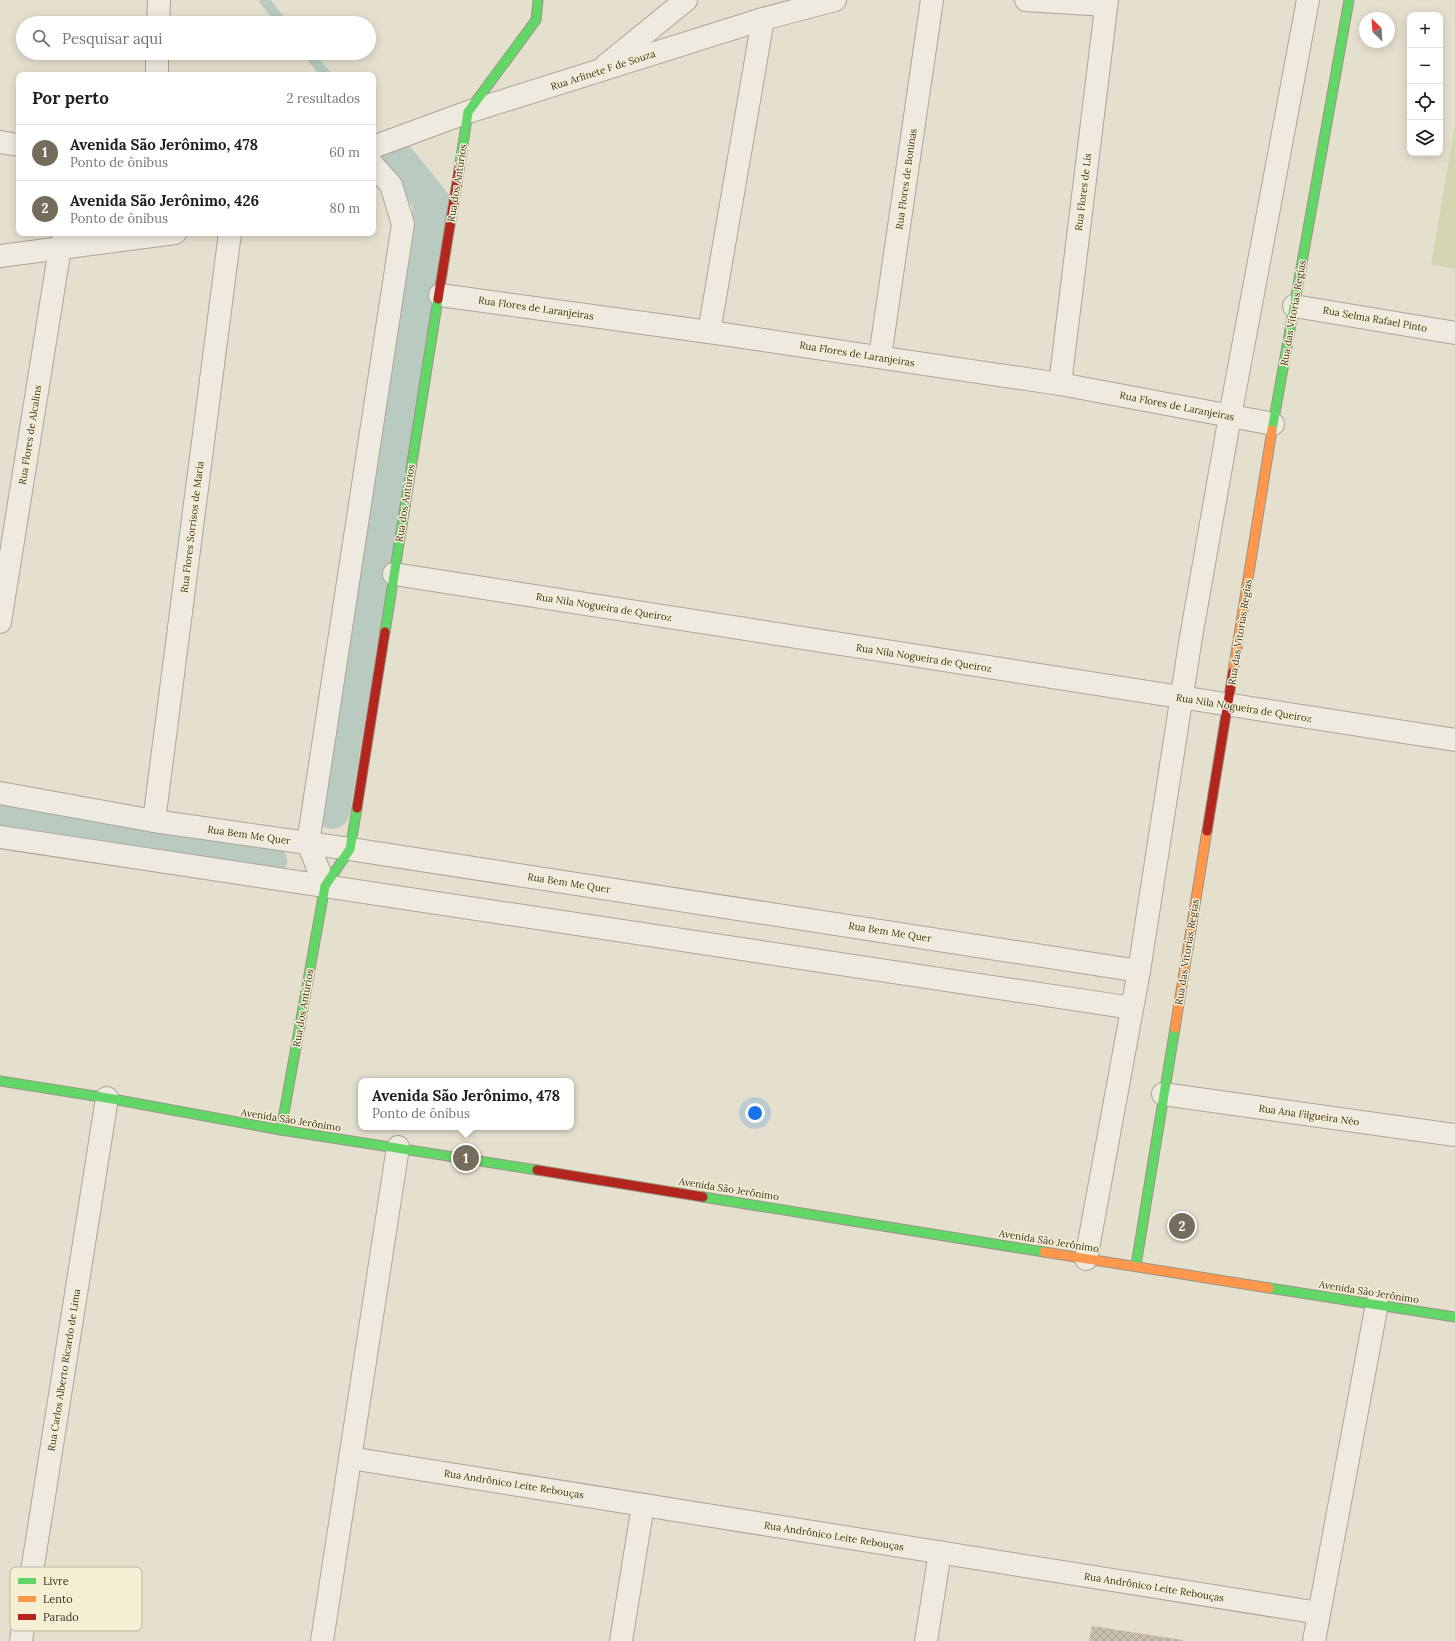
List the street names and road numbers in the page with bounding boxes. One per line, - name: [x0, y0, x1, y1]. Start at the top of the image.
- street label: Rua Arlinete F de Souza: [549, 47, 657, 93]
- street label: Rua Flores de Boninas: [892, 127, 920, 230]
- street label: Rua dos Antúrios: [444, 143, 470, 223]
- street label: Rua Flores de Lis: [1072, 152, 1094, 232]
- street label: Rua das Vitorias Regias: [1277, 259, 1309, 367]
- street label: Rua Flores de Laranjeiras: [477, 293, 595, 323]
- street label: Rua Selma Rafael Pinto: [1322, 303, 1428, 335]
- street label: Rua Flores de Laranjeiras: [798, 338, 916, 370]
- street label: Rua Flores de Alcalins: [16, 384, 44, 486]
- street label: Rua Flores de Laranjeiras: [1119, 388, 1236, 424]
- street label: Rua Flores Sorrisos de Maria: [177, 460, 207, 594]
- street label: Rua dos Antúrios: [392, 463, 418, 543]
- street label: Rua das Vitorias Regias: [1225, 578, 1255, 686]
- street label: Rua Nila Nogueira de Queiroz: [535, 590, 673, 624]
- street label: Rua Nila Nogueira de Queiroz: [855, 641, 993, 675]
- street label: Rua Nila Nogueira de Queiroz: [1175, 691, 1313, 725]
- street label: Rua Bem Me Quer: [206, 823, 292, 847]
- street label: Rua Bem Me Quer: [526, 870, 612, 896]
- street label: Rua das Vitorias Regias: [1172, 898, 1202, 1006]
- street label: Rua Bem Me Quer: [847, 919, 933, 945]
- street label: Rua dos Antúrios: [290, 968, 316, 1048]
- street label: Rua Ana Filgueira Néo: [1258, 1101, 1360, 1129]
- street label: Avenida São Jerônimo: [239, 1106, 342, 1134]
- street label: Avenida São Jerônimo: [677, 1175, 780, 1203]
- street label: Avenida São Jerônimo: [997, 1227, 1100, 1255]
- street label: Avenida São Jerônimo: [1317, 1278, 1420, 1306]
- street label: Rua Carlos Alberto Ricardo de Lima: [45, 1288, 83, 1452]
- street label: Rua Andrônico Leite Rebouças: [443, 1467, 585, 1502]
- street label: Rua Andrônico Leite Rebouças: [763, 1519, 905, 1554]
- street label: Rua Andrônico Leite Rebouças: [1083, 1570, 1225, 1605]

